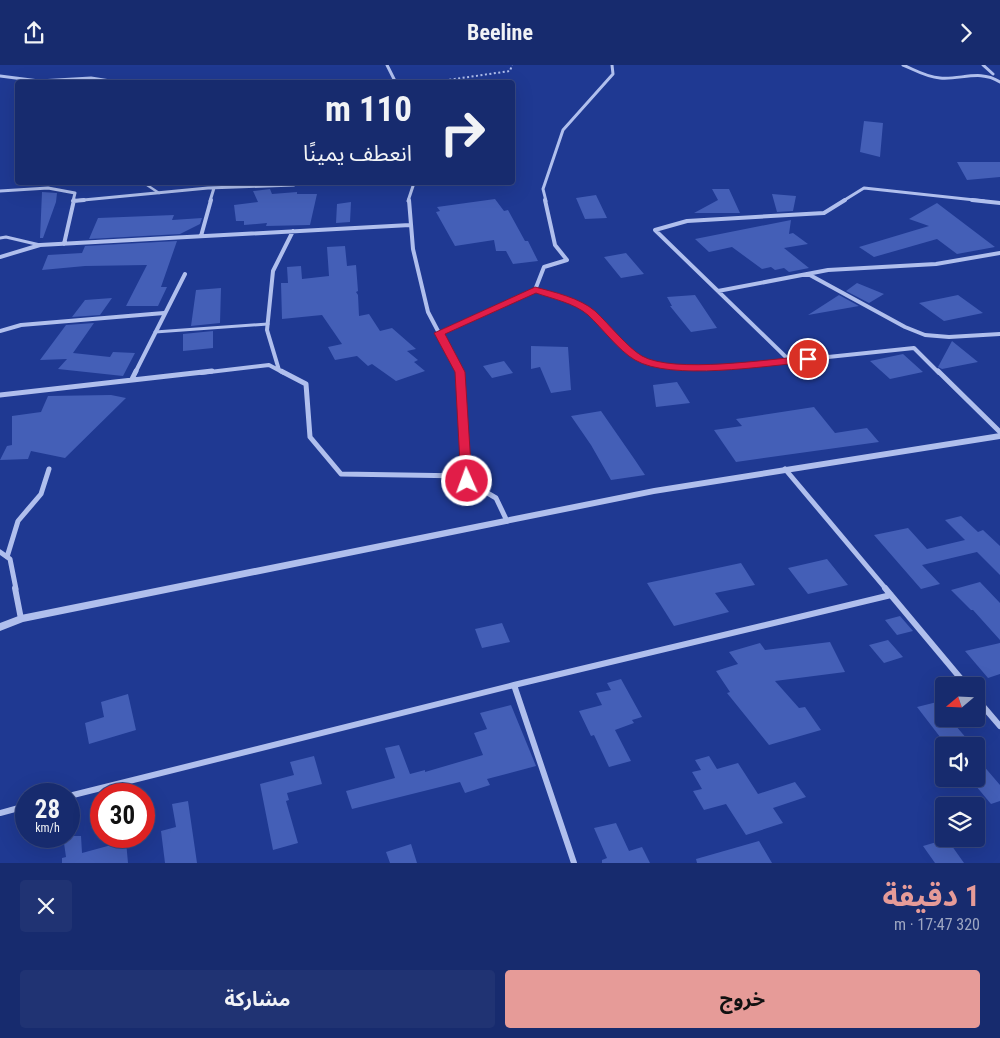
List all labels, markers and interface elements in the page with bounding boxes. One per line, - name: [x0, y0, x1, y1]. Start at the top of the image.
- icon: share: [20, 19, 48, 47]
- icon: forward: [952, 19, 980, 47]
- text: Beeline: [467, 20, 533, 45]
- text: 110 m: [325, 89, 412, 130]
- icon: right: [430, 100, 495, 165]
- text: انعطف يمينًا: [303, 141, 412, 166]
- pin: [787, 338, 829, 380]
- icon: arrive: [794, 345, 822, 373]
- position arrow: [440, 454, 492, 506]
- north arrow: [935, 677, 985, 727]
- map controls: [935, 677, 985, 847]
- button: sound: [935, 737, 985, 787]
- speed limit sign: 30: [90, 783, 155, 848]
- text: 28: [35, 795, 60, 824]
- button: layers: [935, 797, 985, 847]
- text: km/h: [35, 821, 60, 835]
- text: 1 دقيقة: [882, 878, 980, 913]
- button: close: [20, 880, 72, 932]
- text: 320 m · 17:47: [894, 915, 980, 934]
- button: مشاركة: [20, 970, 495, 1028]
- button: خروج: [505, 970, 980, 1028]

